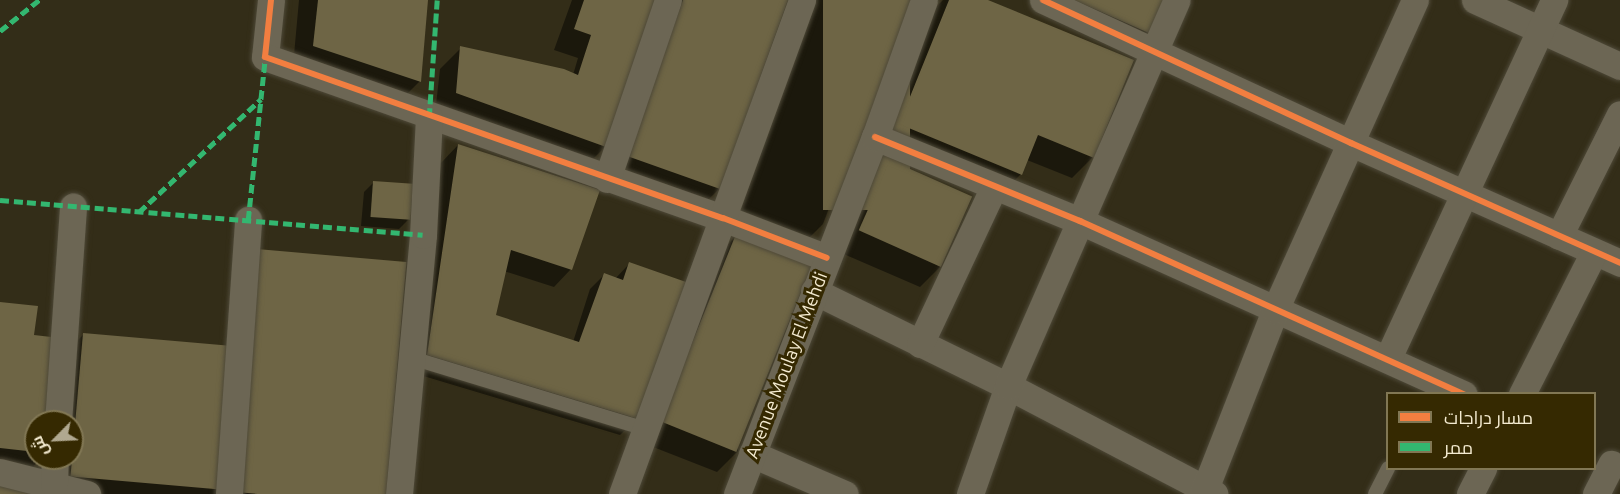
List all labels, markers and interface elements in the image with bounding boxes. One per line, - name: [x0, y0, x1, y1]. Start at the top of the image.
- street label: Avenue Moulay El Mehdi: [740, 269, 832, 461]
- legend: [1386, 392, 1596, 470]
- text: مسار دراجات: [1444, 407, 1533, 427]
- north arrow: [24, 410, 84, 470]
- text: ش: [27, 433, 52, 460]
- text: ممر: [1444, 437, 1473, 457]

